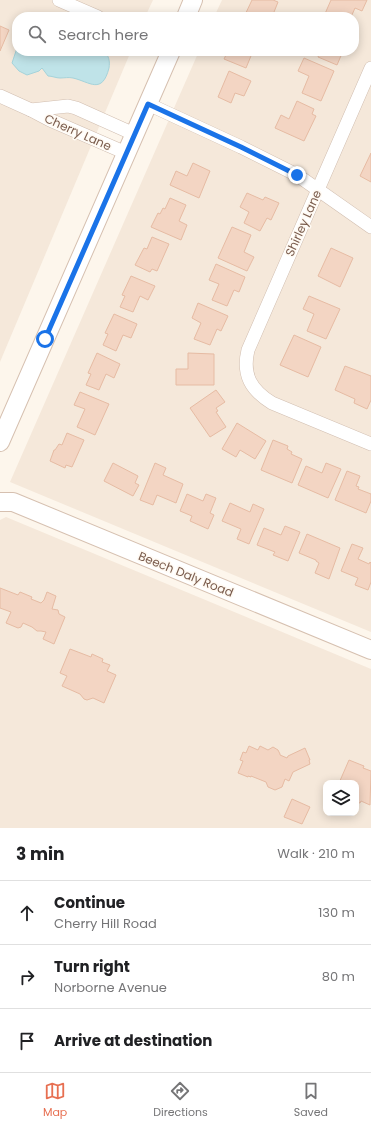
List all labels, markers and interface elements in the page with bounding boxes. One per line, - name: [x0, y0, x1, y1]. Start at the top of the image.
- search box: [12, 12, 359, 56]
- icon: search: [26, 23, 48, 45]
- text: Search here: [58, 24, 148, 45]
- street label: Cherry Lane: [42, 110, 114, 154]
- route end: [288, 166, 306, 184]
- street label: Shirley Lane: [281, 187, 325, 259]
- route start: [36, 330, 54, 348]
- street label: Beech Daly Road: [136, 547, 236, 601]
- map controls: [323, 780, 359, 816]
- button: layers: [323, 780, 359, 816]
- text: 3 min: [16, 842, 64, 866]
- text: Walk · 210 m: [277, 844, 355, 863]
- text: Continue: [54, 892, 125, 913]
- icon: ahead: [16, 902, 38, 924]
- text: 130 m: [318, 903, 355, 922]
- text: Cherry Hill Road: [54, 914, 157, 933]
- text: Turn right: [54, 956, 130, 977]
- icon: right: [16, 966, 38, 988]
- text: 80 m: [322, 967, 355, 986]
- text: Norborne Avenue: [54, 978, 167, 997]
- icon: arrive: [16, 1030, 38, 1052]
- text: Arrive at destination: [54, 1030, 212, 1051]
- tab: Map: [43, 1080, 67, 1121]
- tab: Directions: [153, 1080, 208, 1121]
- tab: Saved: [294, 1080, 328, 1121]

